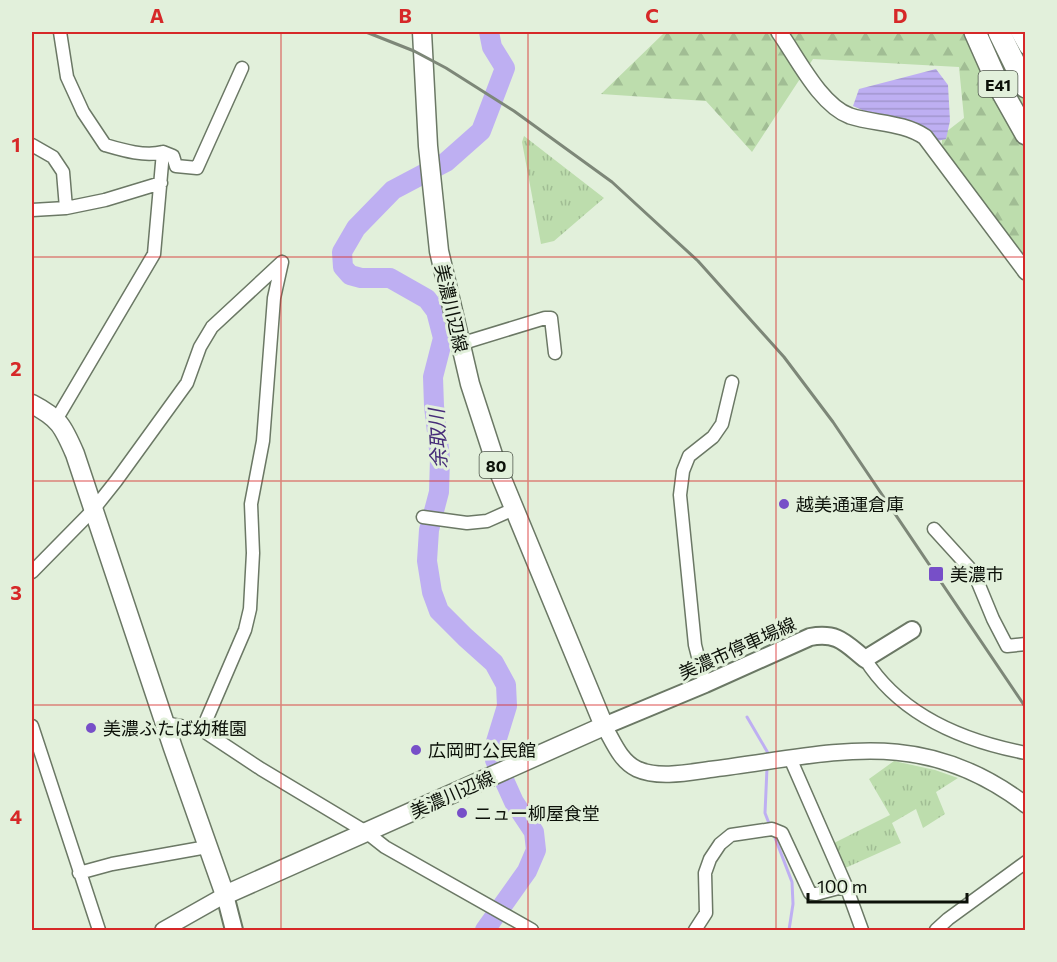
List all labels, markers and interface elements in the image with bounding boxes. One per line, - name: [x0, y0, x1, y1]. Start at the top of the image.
- text: A: [150, 3, 164, 27]
- text: B: [398, 3, 412, 27]
- text: C: [645, 3, 659, 27]
- text: D: [893, 3, 907, 27]
- road number: E41: [978, 71, 1018, 97]
- text: 1: [11, 132, 21, 156]
- street label: 美濃川辺線: [431, 262, 473, 354]
- text: 2: [10, 356, 22, 380]
- water label: 余取川: [423, 406, 451, 470]
- road number: 80: [480, 452, 512, 478]
- place label: 越美通運倉庫: [796, 493, 904, 515]
- marker: 越美通運倉庫: [777, 497, 791, 511]
- place label: 美濃市: [950, 563, 1004, 585]
- marker: 美濃市: [927, 565, 945, 583]
- text: 3: [10, 580, 22, 604]
- street label: 美濃市停車場線: [675, 612, 799, 684]
- place label: 美濃ふたば幼稚園: [103, 717, 247, 739]
- marker: 美濃ふたば幼稚園: [84, 721, 98, 735]
- place label: 広岡町公民館: [428, 739, 536, 761]
- marker: 広岡町公民館: [409, 743, 423, 757]
- street label: 美濃川辺線: [406, 766, 498, 822]
- place label: ニュー柳屋食堂: [474, 802, 600, 824]
- text: 4: [10, 804, 22, 828]
- marker: ニュー柳屋食堂: [455, 806, 469, 820]
- scale bar: [808, 866, 967, 904]
- text: 100 m: [817, 875, 867, 897]

